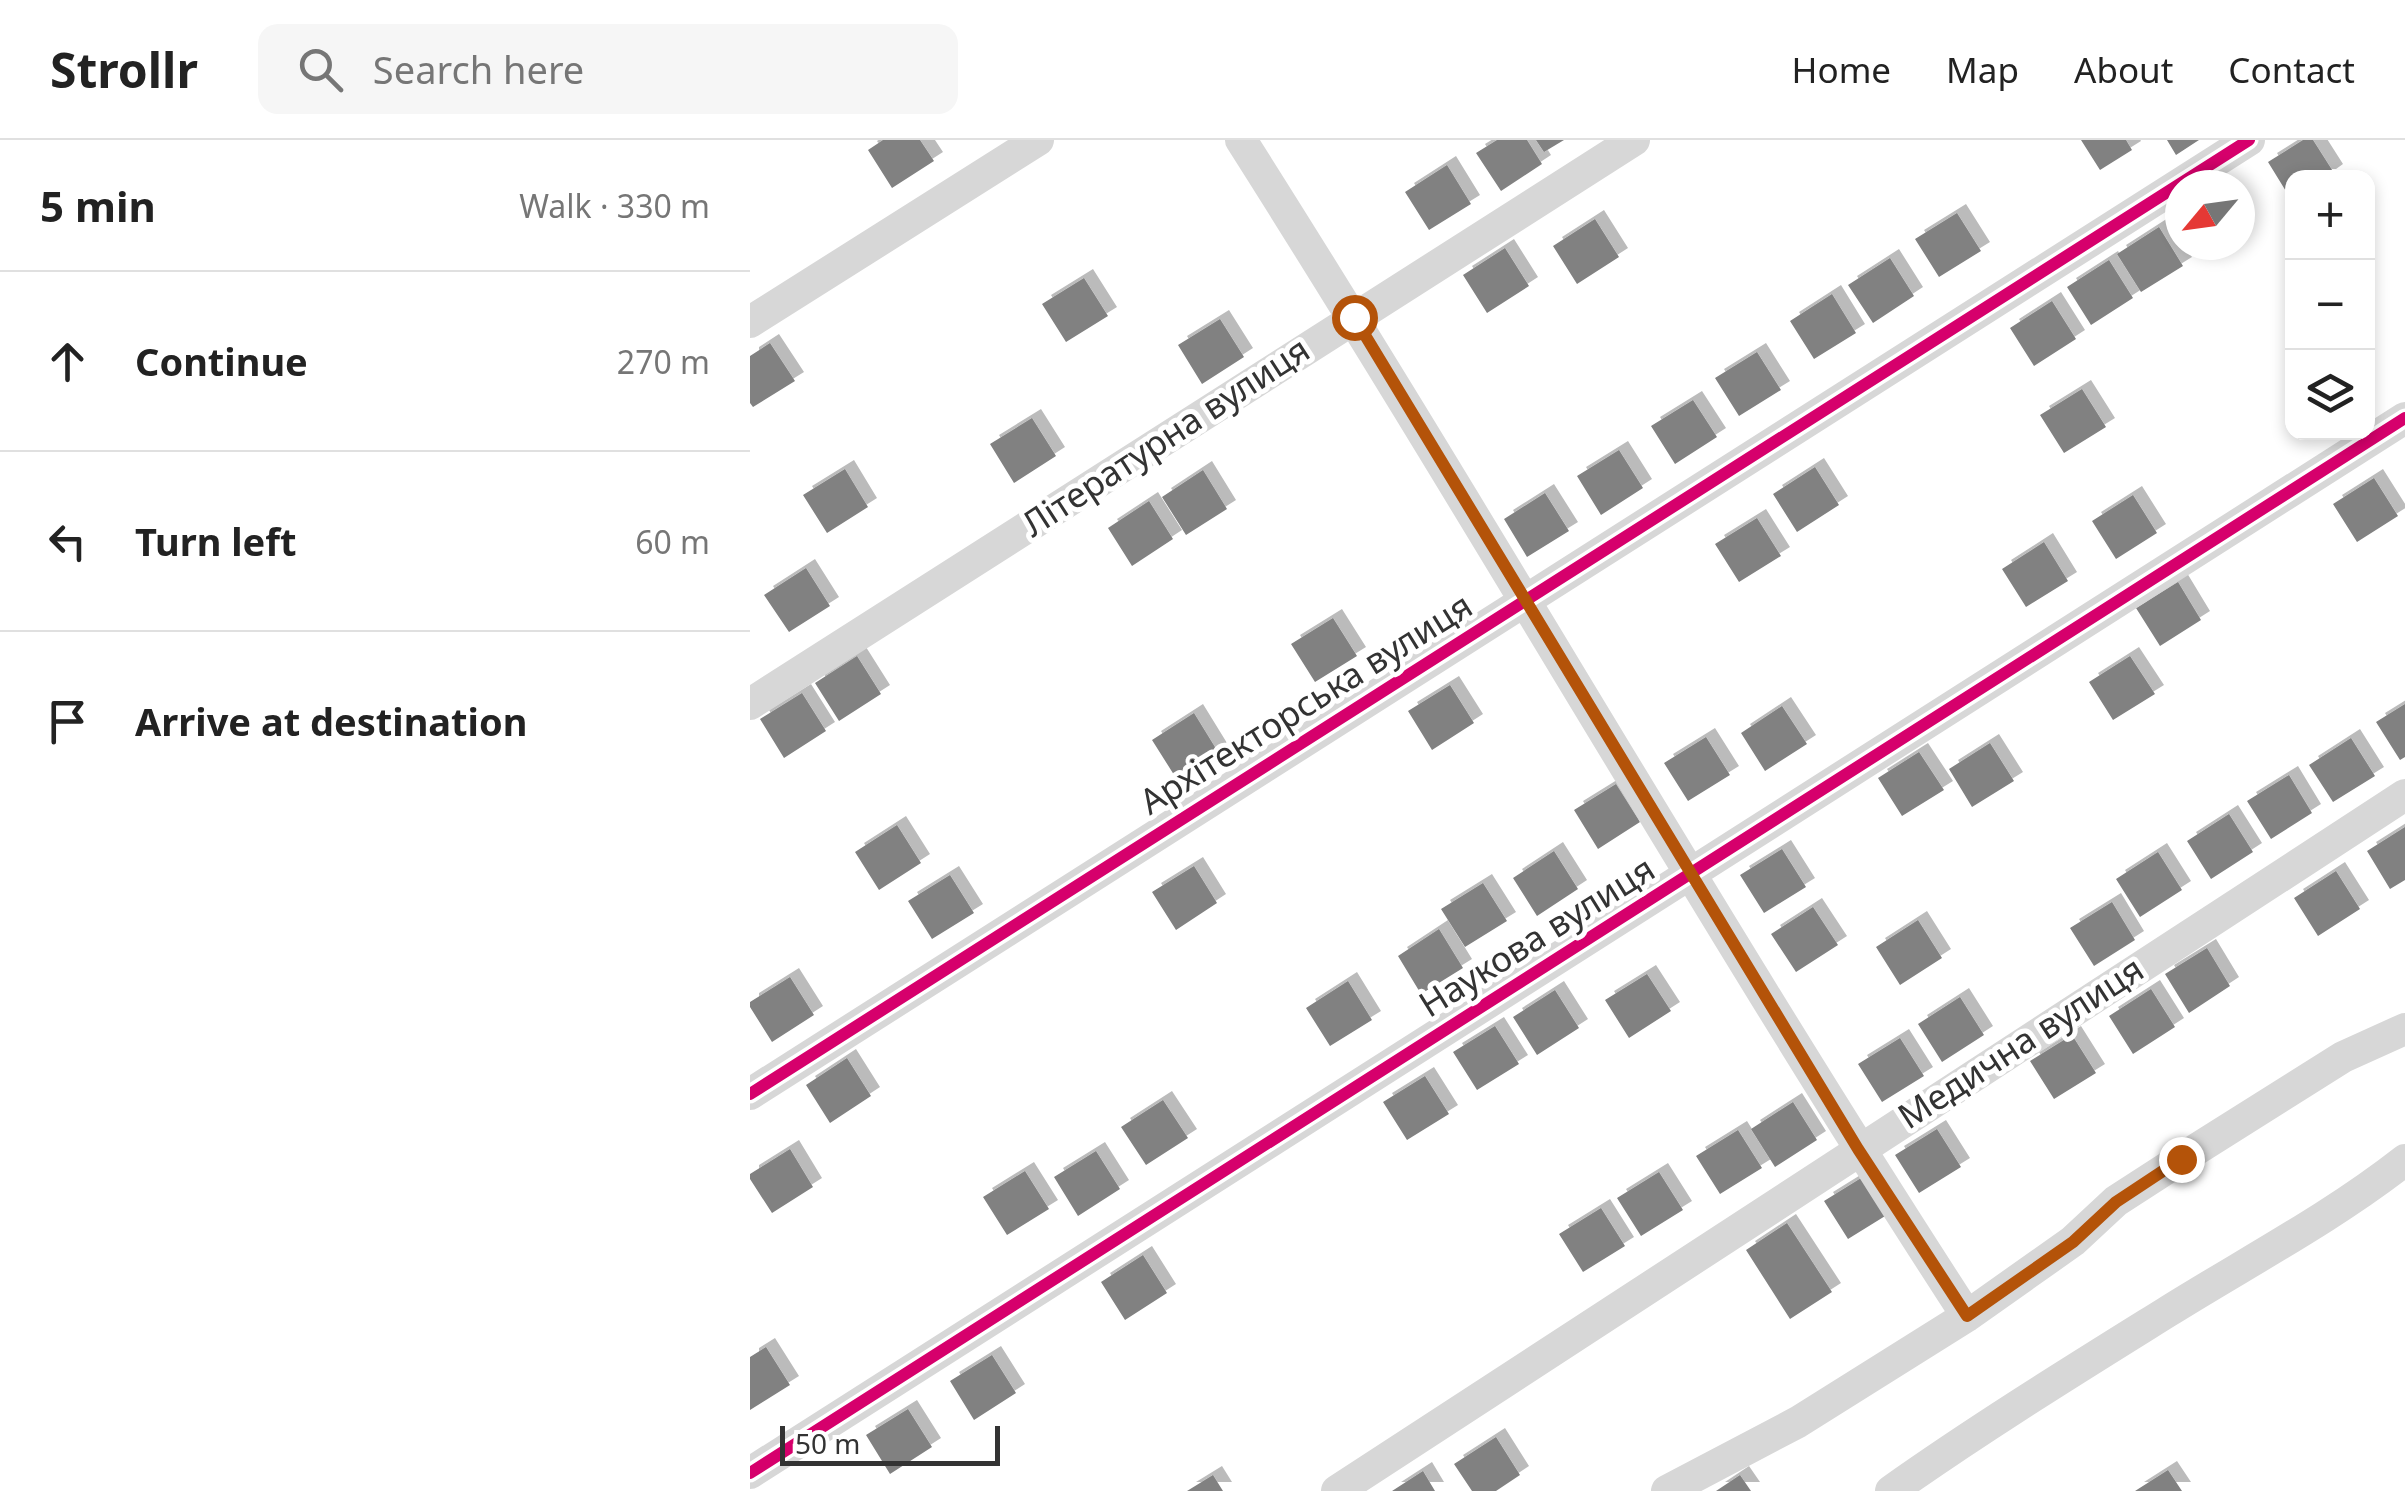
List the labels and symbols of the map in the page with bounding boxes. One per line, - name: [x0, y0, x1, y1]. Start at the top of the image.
- north arrow: [2165, 170, 2255, 260]
- route start: [1332, 295, 1378, 341]
- street label: Літературна вулиця: [1012, 325, 1318, 546]
- street label: Архітекторська вулиця: [1130, 581, 1480, 824]
- street label: Наукова вулиця: [1410, 844, 1663, 1027]
- street label: Медична вулиця: [1888, 945, 2152, 1139]
- route end: [2159, 1137, 2205, 1183]
- scale bar: [780, 1421, 1000, 1466]

